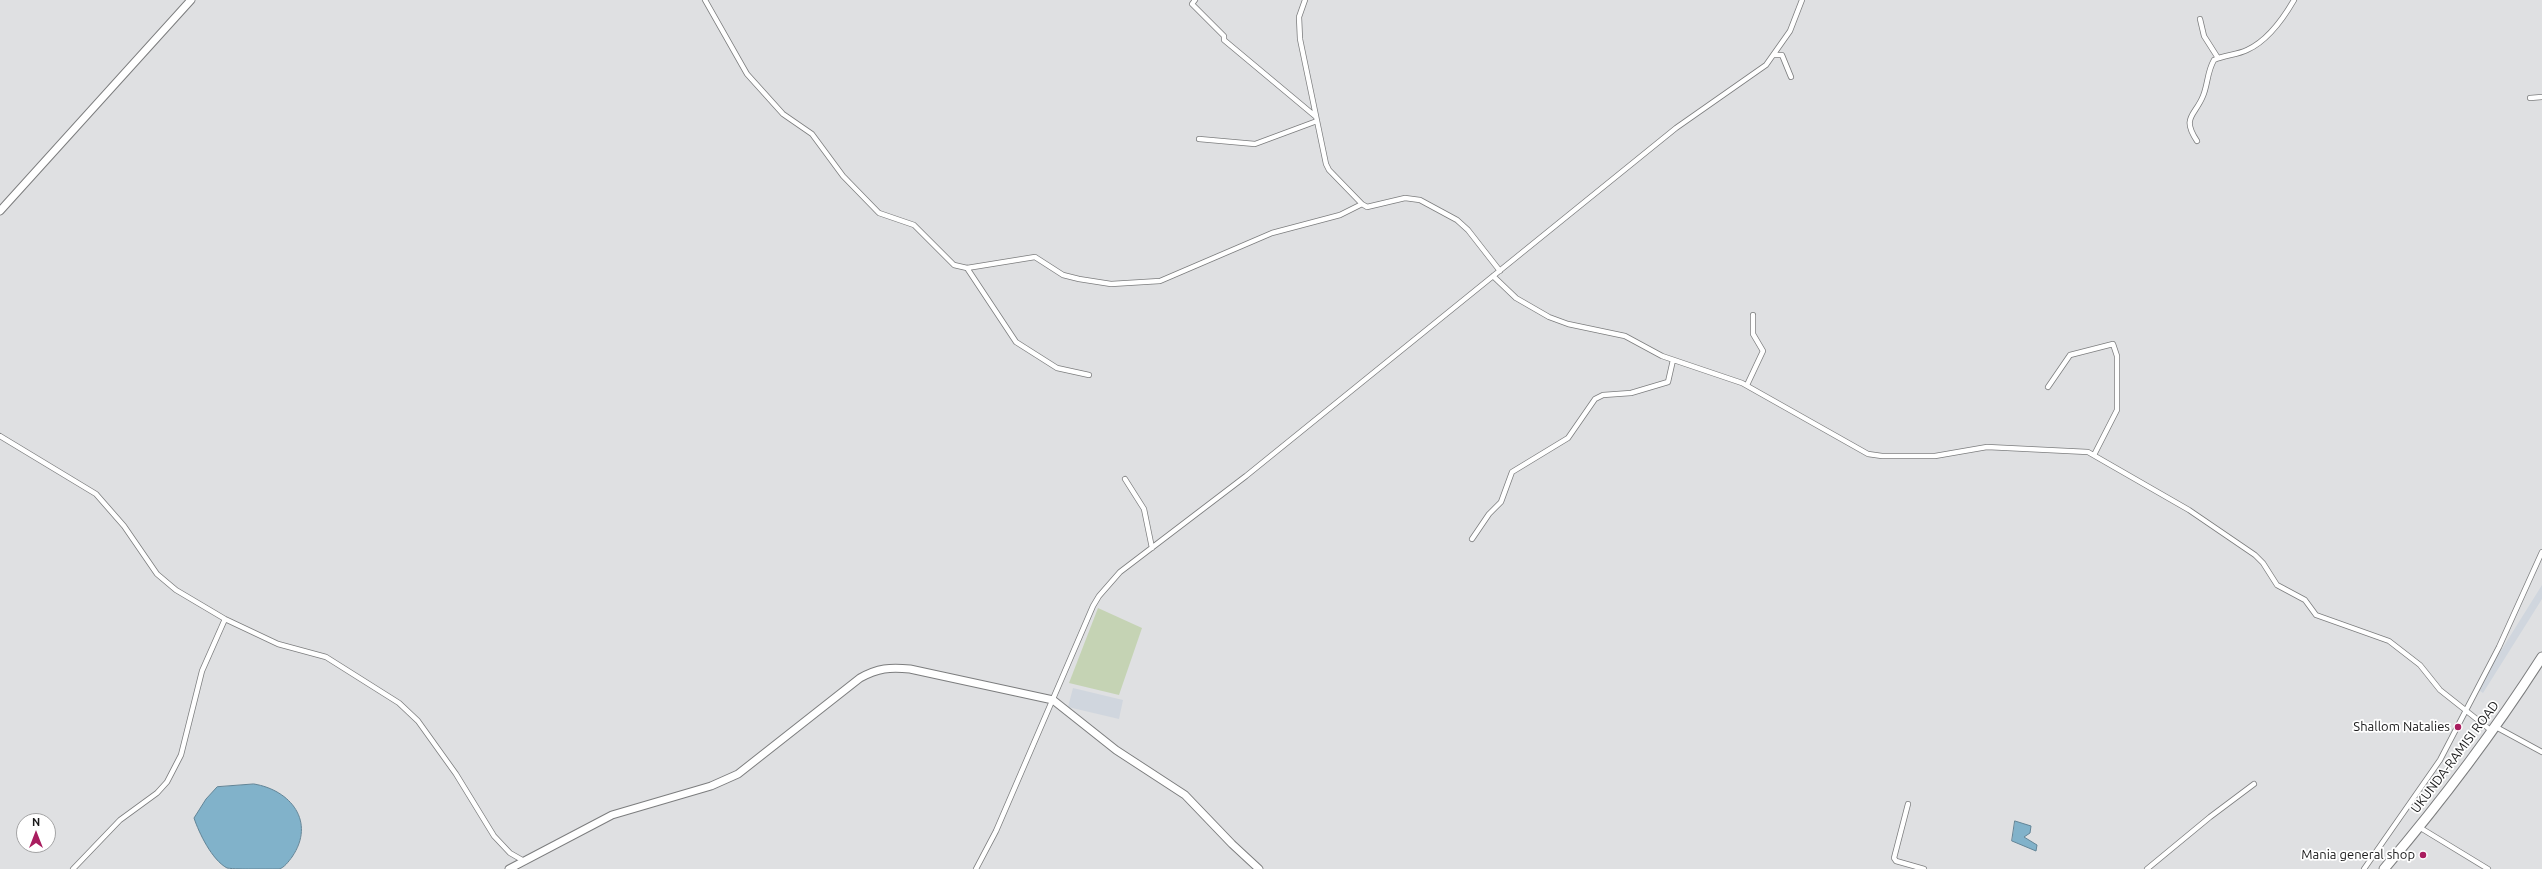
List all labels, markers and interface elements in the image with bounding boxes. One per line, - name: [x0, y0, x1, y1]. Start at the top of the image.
- street label: UKUNDA-RAMISI ROAD: [2408, 698, 2502, 816]
- place label: Shallom Natalies: [2353, 719, 2450, 735]
- marker: Shallom Natalies: [2453, 722, 2463, 732]
- north arrow: [16, 813, 56, 853]
- text: N: [32, 816, 40, 828]
- place label: Mania general shop: [2301, 847, 2415, 863]
- marker: Mania general shop: [2418, 850, 2428, 860]

